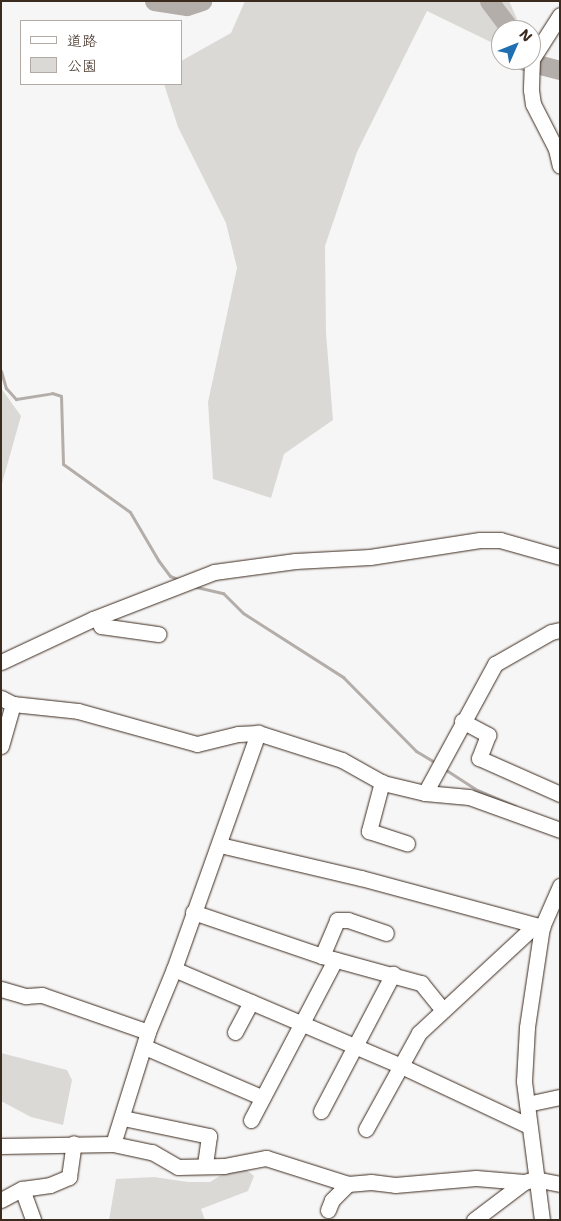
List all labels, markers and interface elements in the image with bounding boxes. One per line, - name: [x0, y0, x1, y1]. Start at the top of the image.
- legend: [20, 20, 182, 85]
- north arrow: [491, 20, 541, 70]
- text: N: [516, 25, 536, 46]
- text: 道路: [67, 31, 97, 51]
- text: 公園: [67, 56, 97, 76]

